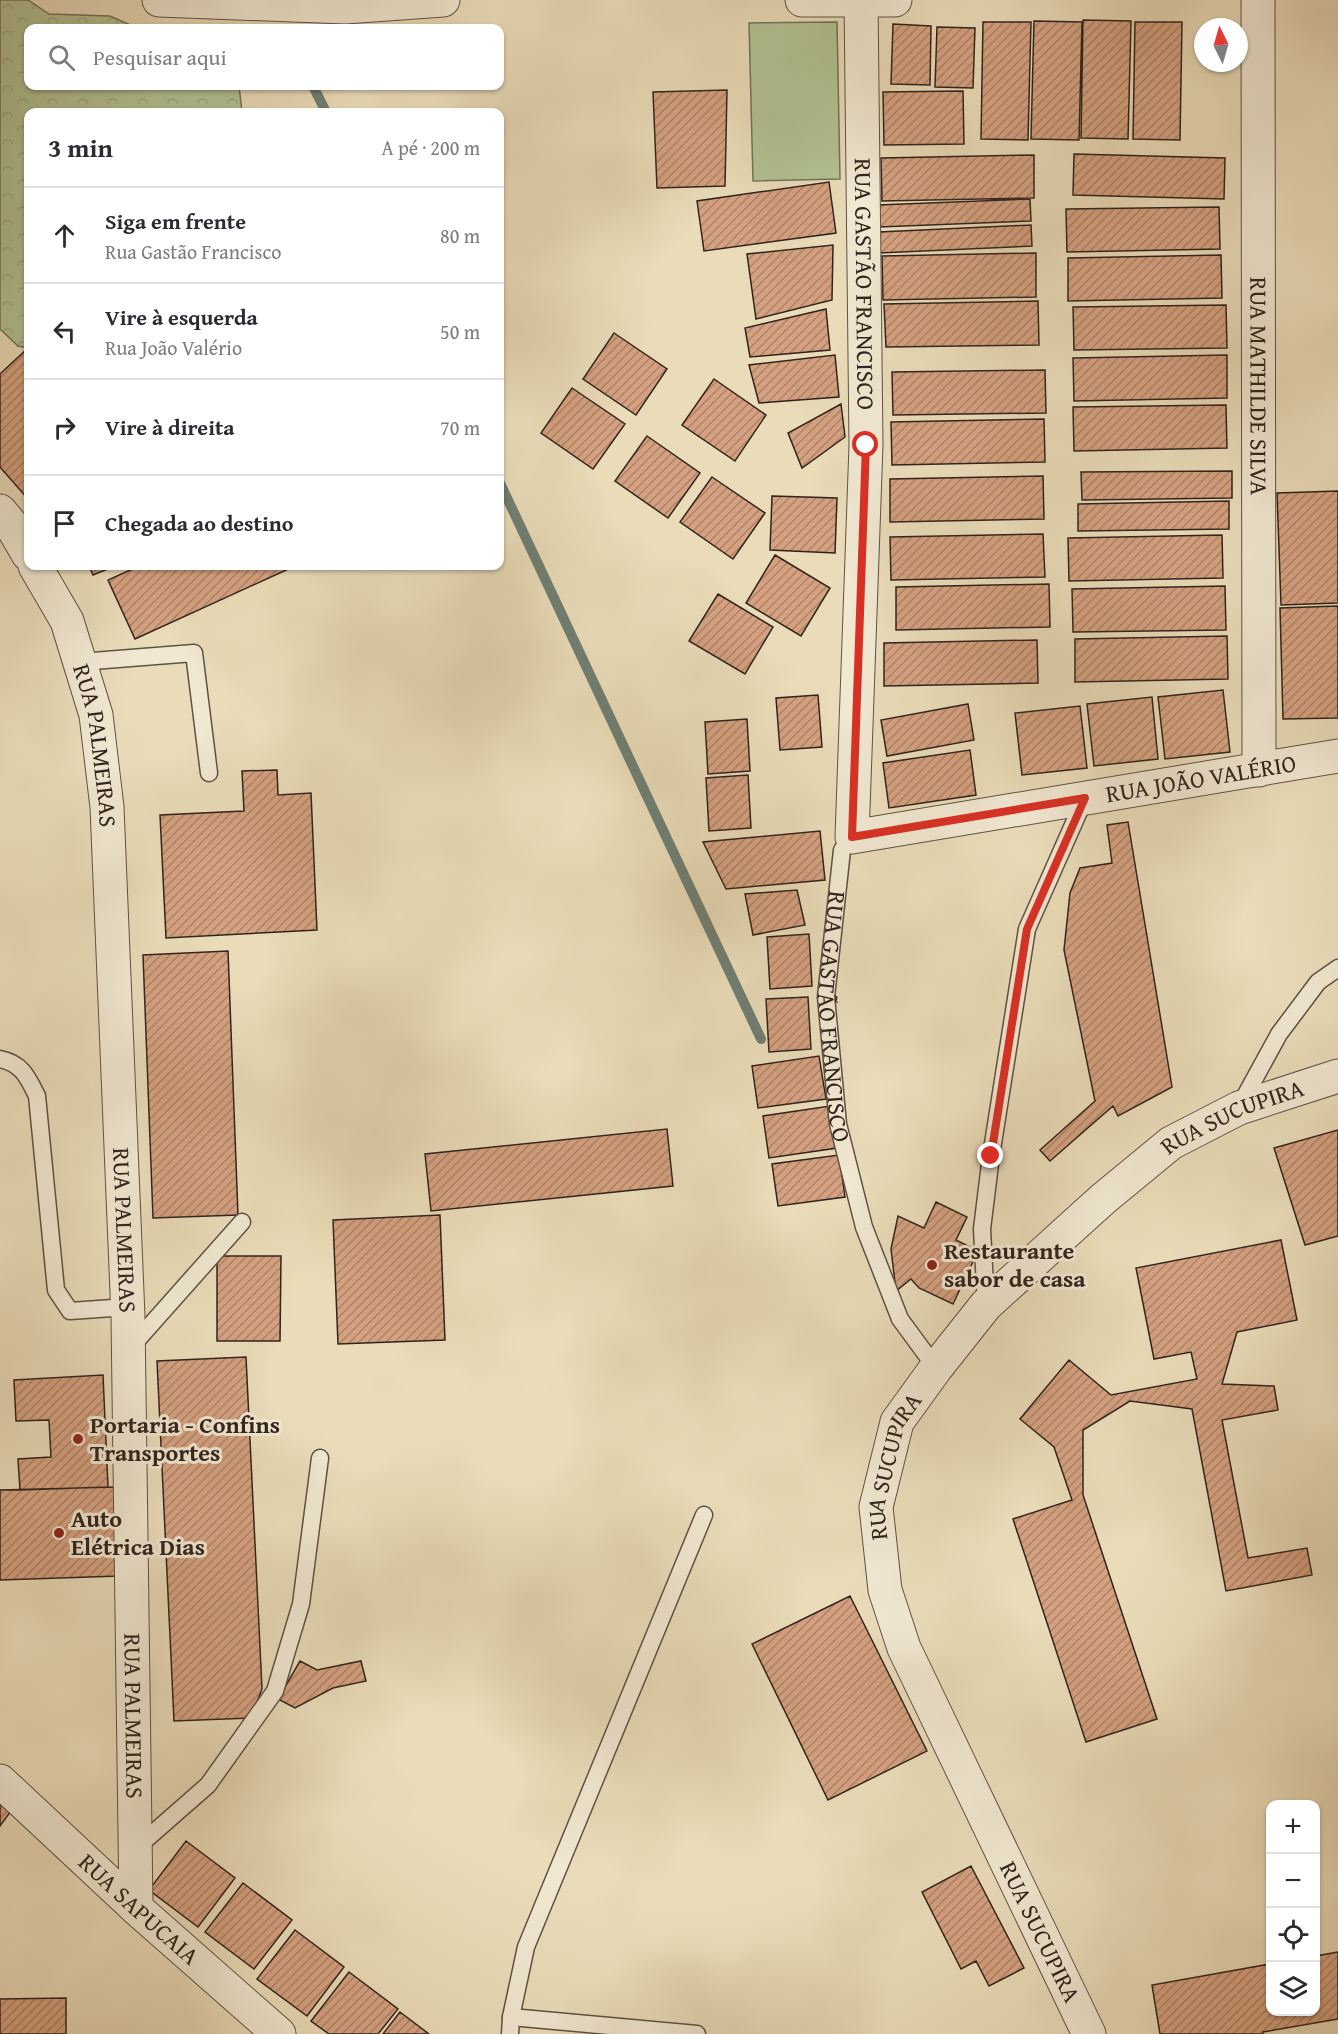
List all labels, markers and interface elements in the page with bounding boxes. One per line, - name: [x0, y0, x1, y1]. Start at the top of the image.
- north arrow: [1194, 18, 1248, 72]
- search box: [24, 24, 504, 90]
- icon: search: [45, 41, 78, 74]
- text: Pesquisar aqui: [93, 41, 227, 73]
- text: 3 min: [48, 128, 113, 167]
- text: A pé · 200 m: [382, 133, 480, 162]
- street label: RUA GASTÃO FRANCISCO: [846, 158, 884, 410]
- text: Siga em frente: [105, 205, 246, 237]
- icon: ahead: [48, 219, 81, 252]
- text: 80 m: [440, 221, 480, 250]
- text: Rua Gastão Francisco: [105, 237, 281, 266]
- street label: RUA MATHILDE SILVA: [1241, 277, 1277, 496]
- text: Vire à esquerda: [105, 301, 258, 333]
- icon: left: [48, 315, 81, 348]
- text: 50 m: [440, 317, 480, 346]
- text: Rua João Valério: [105, 333, 242, 362]
- icon: right: [48, 411, 81, 444]
- text: Vire à direita: [105, 411, 235, 443]
- text: 70 m: [440, 413, 480, 442]
- route start: [852, 431, 878, 457]
- icon: arrive: [48, 507, 81, 540]
- text: Chegada ao destino: [105, 507, 293, 539]
- street label: RUA PALMEIRAS: [64, 659, 126, 828]
- street label: RUA JOÃO VALÉRIO: [1103, 745, 1299, 811]
- street label: RUA GASTÃO FRANCISCO: [809, 889, 860, 1146]
- street label: RUA SUCUPIRA: [1152, 1070, 1308, 1162]
- route end: [977, 1142, 1003, 1168]
- street label: RUA PALMEIRAS: [104, 1147, 146, 1313]
- place label: Restaurante sabor de casa: [944, 1233, 1086, 1296]
- marker: Restaurante sabor de casa: [925, 1258, 939, 1272]
- street label: RUA SUCUPIRA: [857, 1385, 930, 1542]
- place label: Portaria - Confins Transportes: [90, 1407, 280, 1470]
- marker: Portaria - Confins Transportes: [71, 1432, 85, 1446]
- place label: Auto Elétrica Dias: [71, 1501, 205, 1564]
- marker: Auto Elétrica Dias: [52, 1526, 66, 1540]
- street label: RUA PALMEIRAS: [115, 1633, 153, 1799]
- map controls: [1266, 1800, 1320, 2016]
- button: +: [1266, 1800, 1320, 1854]
- street label: RUA SAPUCAIA: [71, 1845, 208, 1973]
- button: −: [1266, 1854, 1320, 1908]
- street label: RUA SUCUPIRA: [991, 1855, 1090, 2009]
- button: locate: [1266, 1908, 1320, 1962]
- button: layers: [1266, 1962, 1320, 2016]

